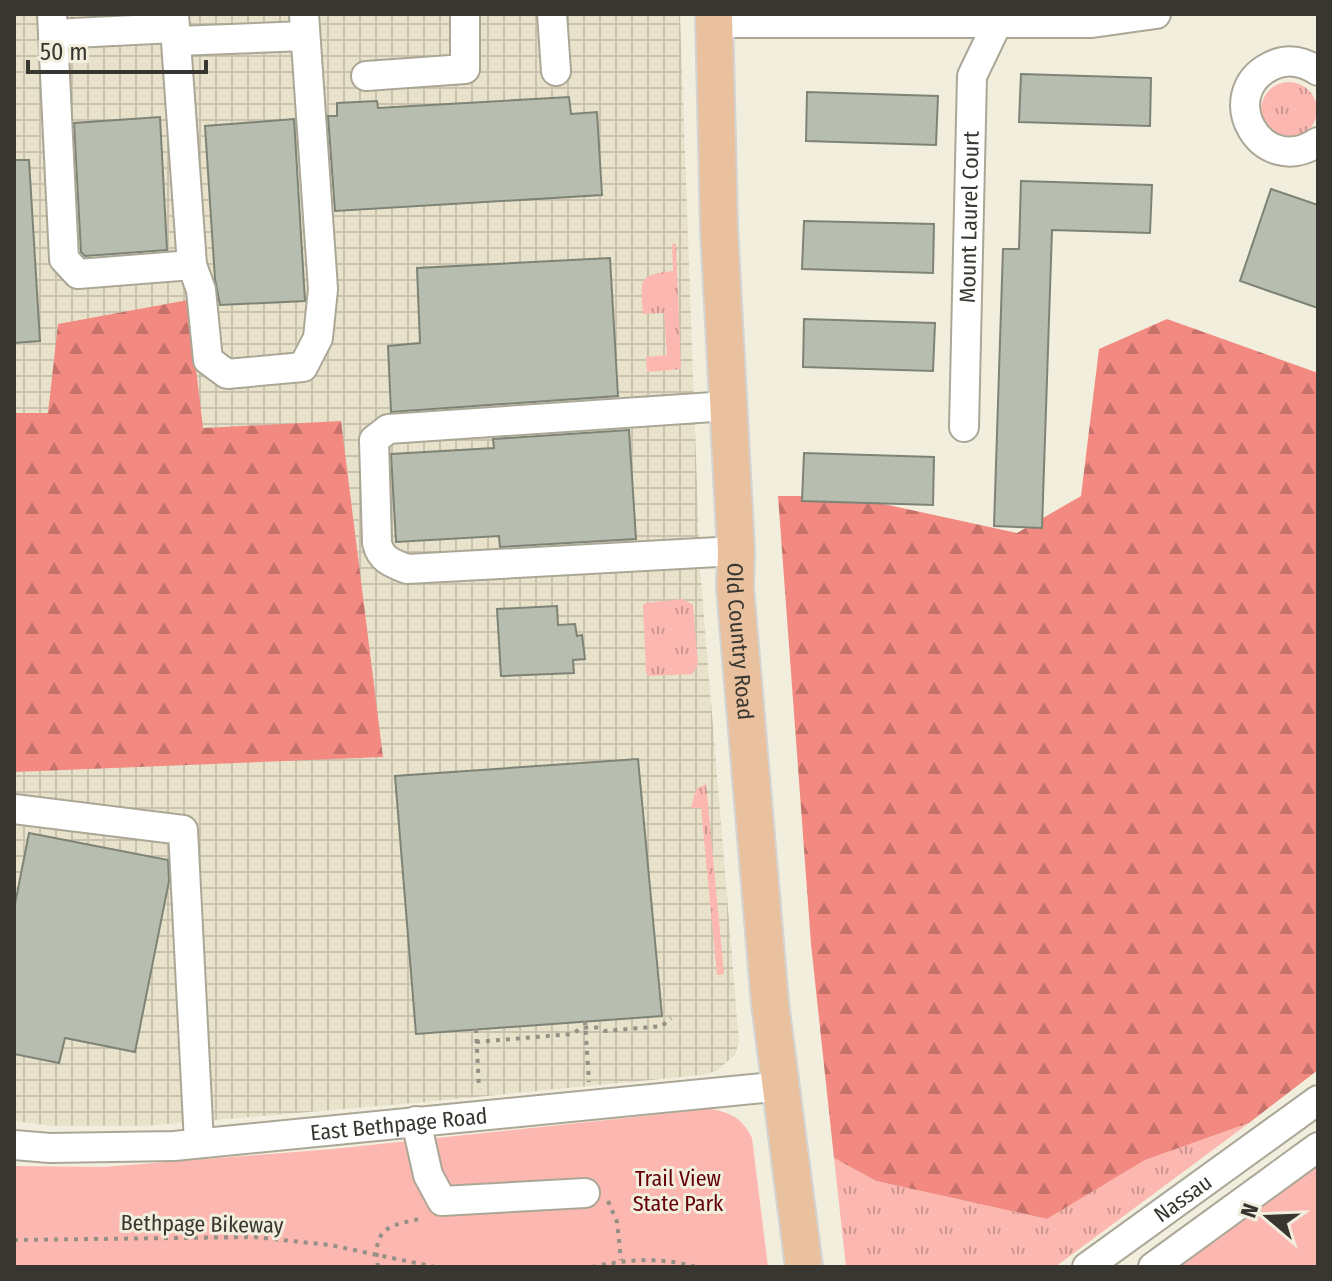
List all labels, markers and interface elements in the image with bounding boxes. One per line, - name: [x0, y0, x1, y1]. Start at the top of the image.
- scale bar: [28, 24, 206, 74]
- text: 50 m: [40, 38, 88, 66]
- street label: Mount Laurel Court: [953, 130, 984, 303]
- street label: Old Country Road: [721, 562, 760, 721]
- street label: East Bethpage Road: [309, 1102, 489, 1146]
- park label: Trail View State Park: [633, 1165, 724, 1217]
- street label: Nassau: [1148, 1168, 1217, 1228]
- north arrow: [1228, 1177, 1308, 1257]
- text: N: [1235, 1200, 1264, 1221]
- street label: Bethpage Bikeway: [120, 1209, 284, 1239]

